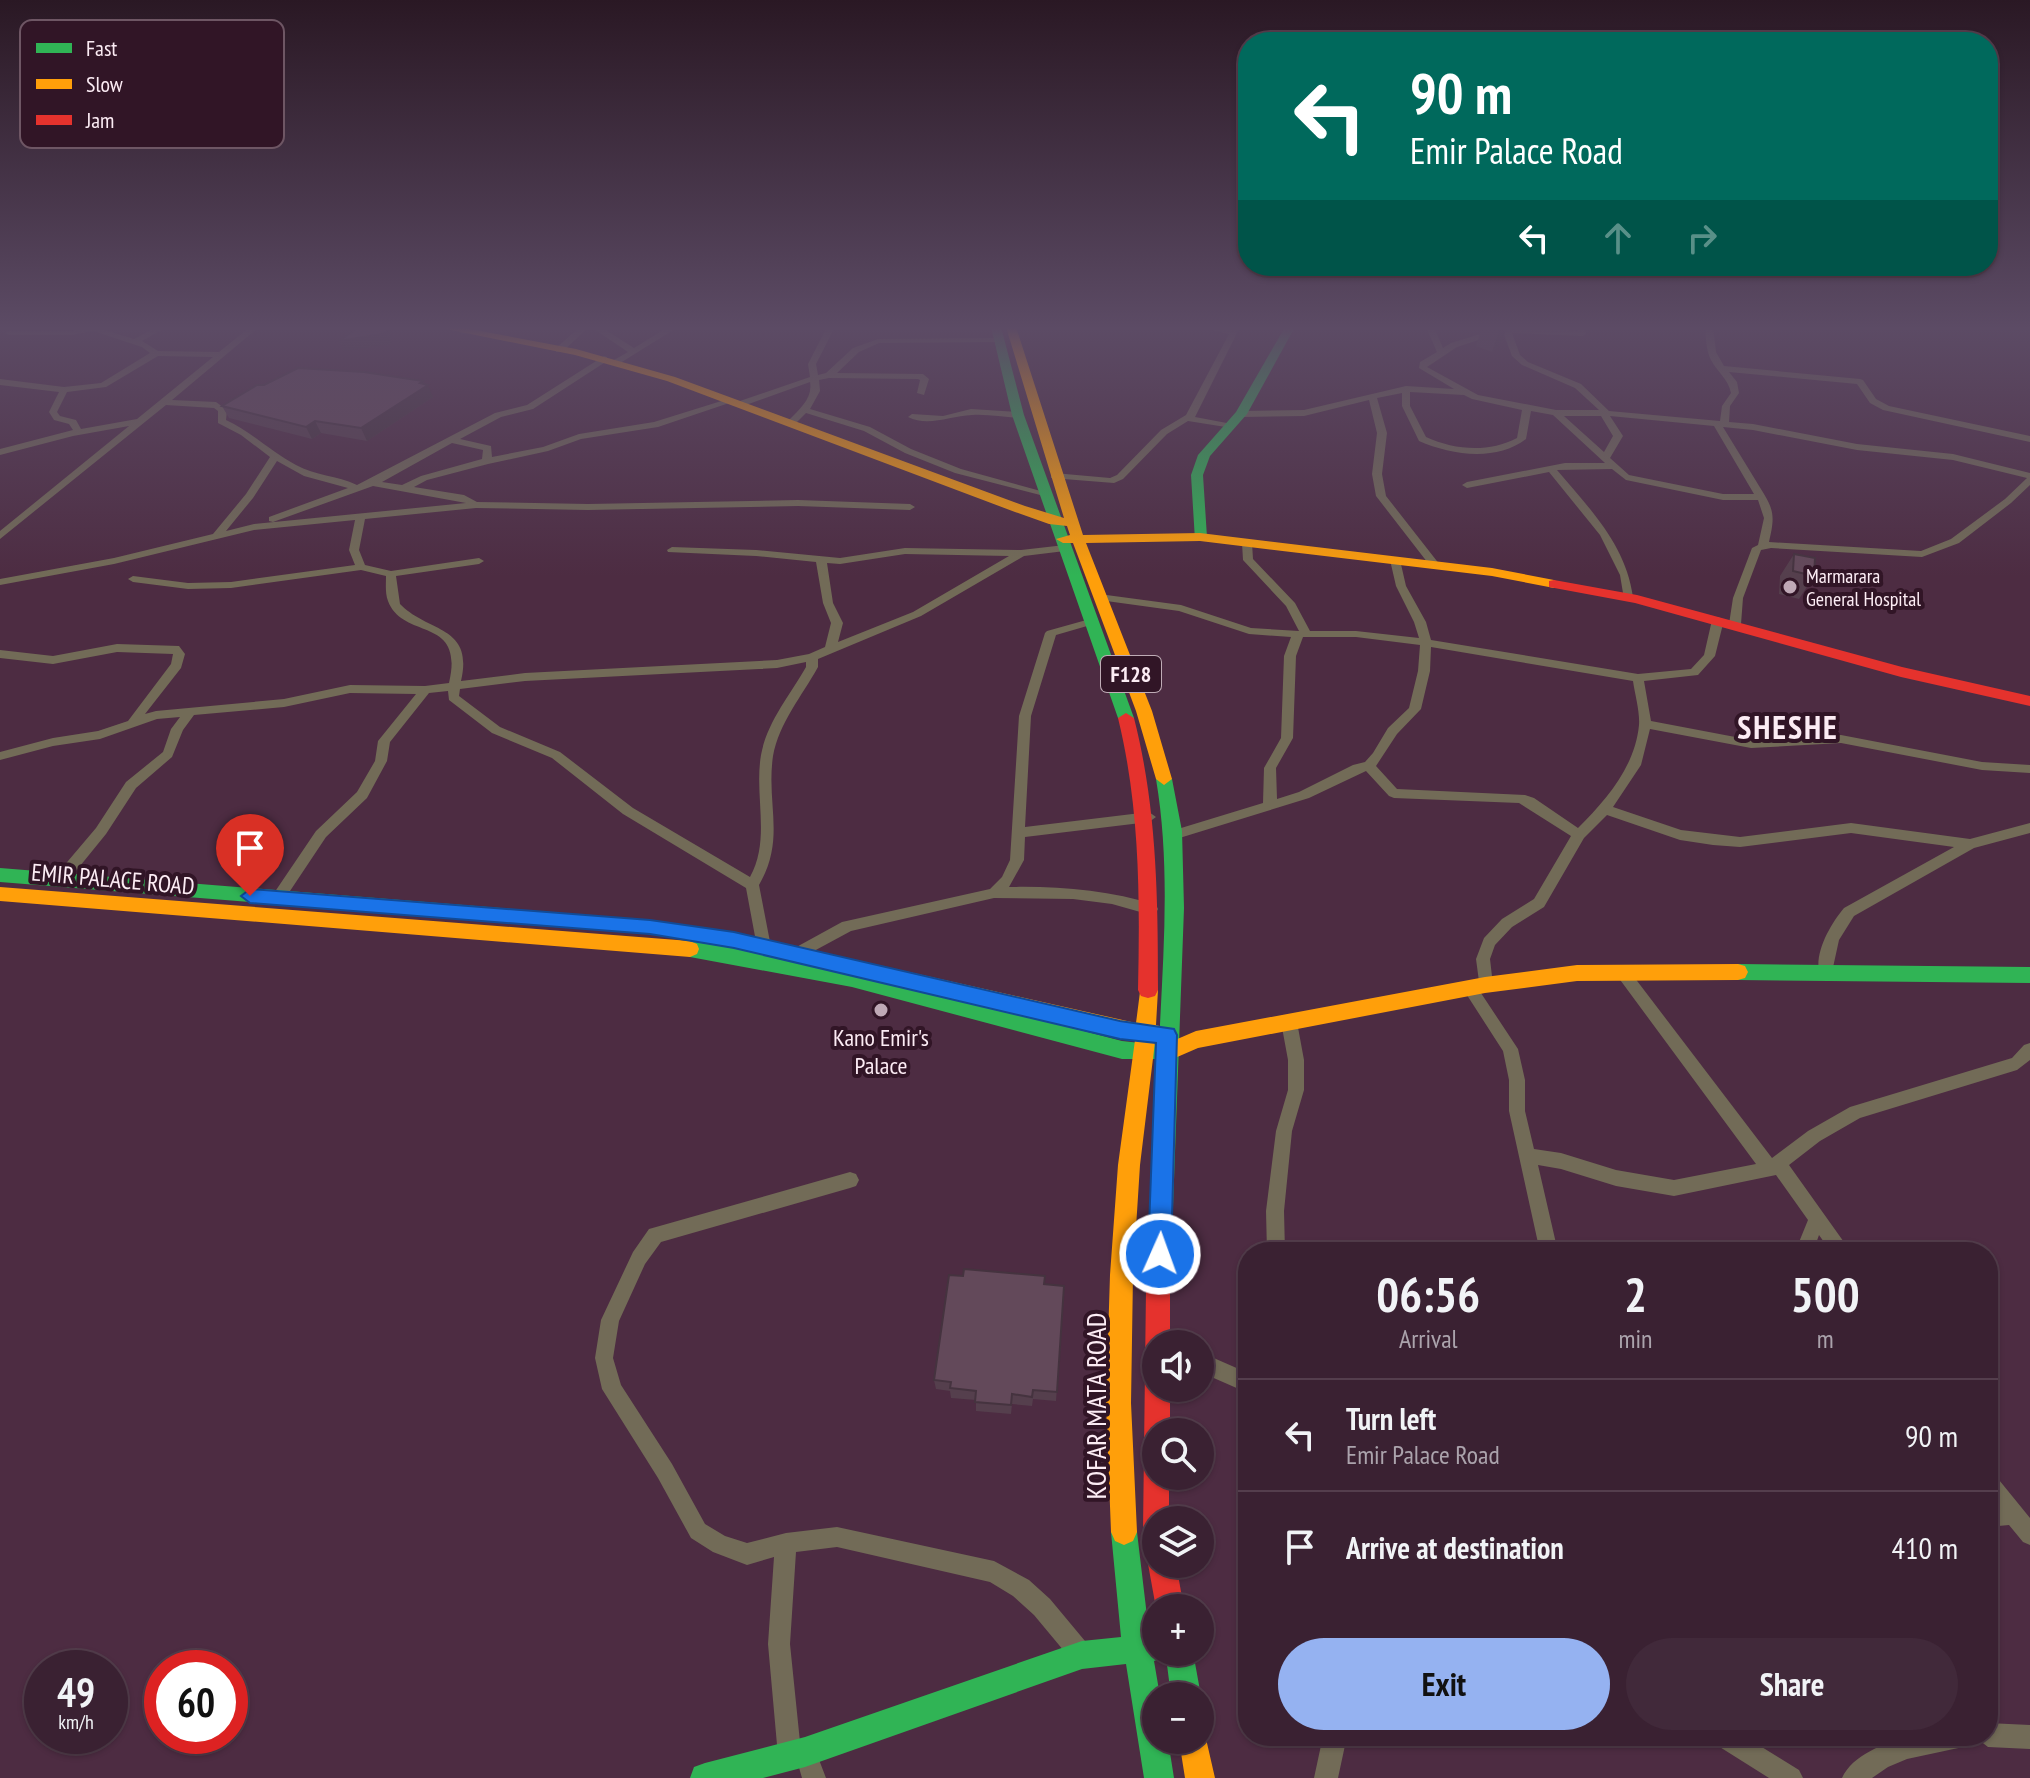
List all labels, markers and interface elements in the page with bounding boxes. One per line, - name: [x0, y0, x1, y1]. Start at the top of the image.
- legend: [20, 20, 284, 148]
- text: Fast: [86, 34, 117, 62]
- text: 90 m: [1410, 57, 1512, 129]
- icon: left: [1278, 64, 1382, 168]
- text: Slow: [86, 70, 123, 98]
- text: Jam: [85, 106, 114, 134]
- text: Emir Palace Road: [1410, 127, 1623, 174]
- icon: left: [1512, 216, 1556, 260]
- icon: ahead: [1596, 216, 1640, 260]
- icon: right: [1680, 216, 1724, 260]
- place label: Marmarara General Hospital: [1806, 563, 1921, 612]
- marker: Marmarara General Hospital: [1781, 578, 1799, 596]
- road number: F128: [1101, 656, 1161, 692]
- district label: SHESHE: [1737, 706, 1839, 748]
- pin: [216, 814, 284, 896]
- icon: arrive: [228, 826, 272, 870]
- street label: EMIR PALACE ROAD: [30, 856, 196, 902]
- marker: Kano Emir's Palace: [872, 1001, 890, 1019]
- place label: Kano Emir's Palace: [833, 1022, 929, 1081]
- position arrow: [1118, 1212, 1202, 1296]
- text: 06:56: [1376, 1263, 1480, 1325]
- text: 2: [1624, 1263, 1647, 1325]
- text: 500: [1791, 1263, 1860, 1325]
- street label: KOFAR MATA ROAD: [1077, 1313, 1114, 1499]
- text: Arrival: [1399, 1322, 1458, 1355]
- text: min: [1618, 1322, 1652, 1355]
- text: m: [1817, 1322, 1834, 1355]
- map controls: [1142, 1330, 1214, 1754]
- button: sound: [1142, 1330, 1214, 1402]
- text: Turn left: [1346, 1399, 1436, 1438]
- icon: left: [1278, 1413, 1322, 1457]
- text: 90 m: [1905, 1416, 1958, 1455]
- button: search: [1142, 1418, 1214, 1490]
- text: Emir Palace Road: [1346, 1438, 1500, 1471]
- button: layers: [1142, 1506, 1214, 1578]
- icon: arrive: [1278, 1525, 1322, 1569]
- text: Arrive at destination: [1346, 1528, 1564, 1567]
- text: 410 m: [1892, 1528, 1958, 1567]
- button: +: [1142, 1594, 1214, 1666]
- button: Exit: [1278, 1638, 1610, 1730]
- button: Share: [1626, 1638, 1958, 1730]
- speed limit sign: 60: [144, 1650, 248, 1754]
- text: 49: [57, 1666, 95, 1718]
- button: −: [1142, 1682, 1214, 1754]
- text: km/h: [58, 1709, 94, 1735]

